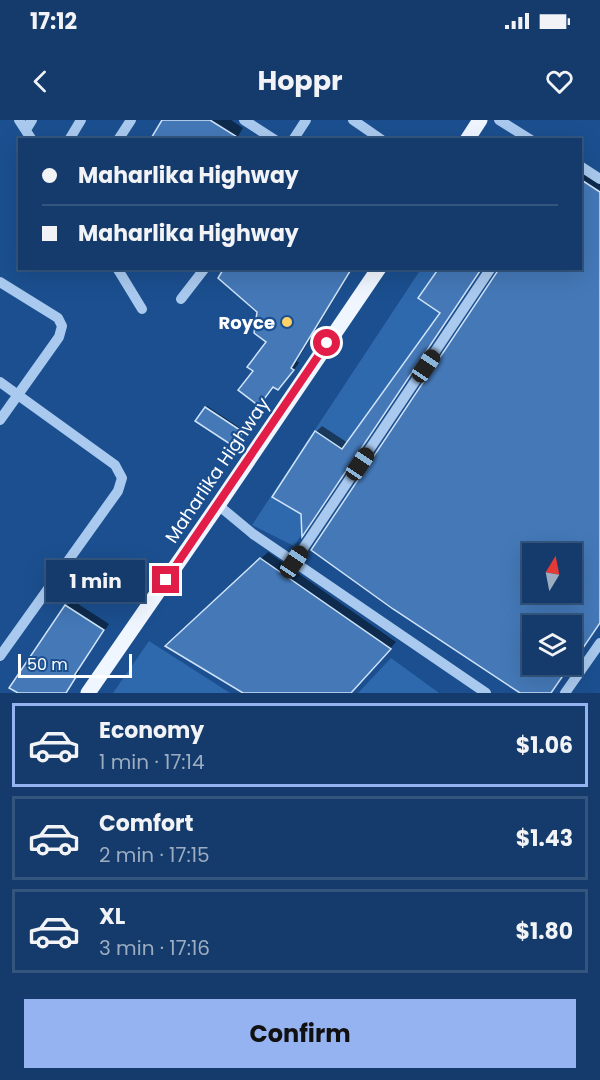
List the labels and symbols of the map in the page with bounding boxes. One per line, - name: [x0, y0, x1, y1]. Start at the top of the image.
- place label: Royce: [218, 310, 275, 335]
- marker: Royce: [280, 315, 294, 329]
- route start: [313, 329, 340, 356]
- car: [408, 346, 444, 386]
- street label: Maharlika Highway: [159, 392, 275, 548]
- car: [342, 444, 378, 484]
- car: [276, 542, 312, 582]
- north arrow: [522, 543, 582, 603]
- callout: 1 min: [46, 559, 145, 601]
- route end: [152, 566, 179, 593]
- scale bar: [18, 651, 132, 678]

